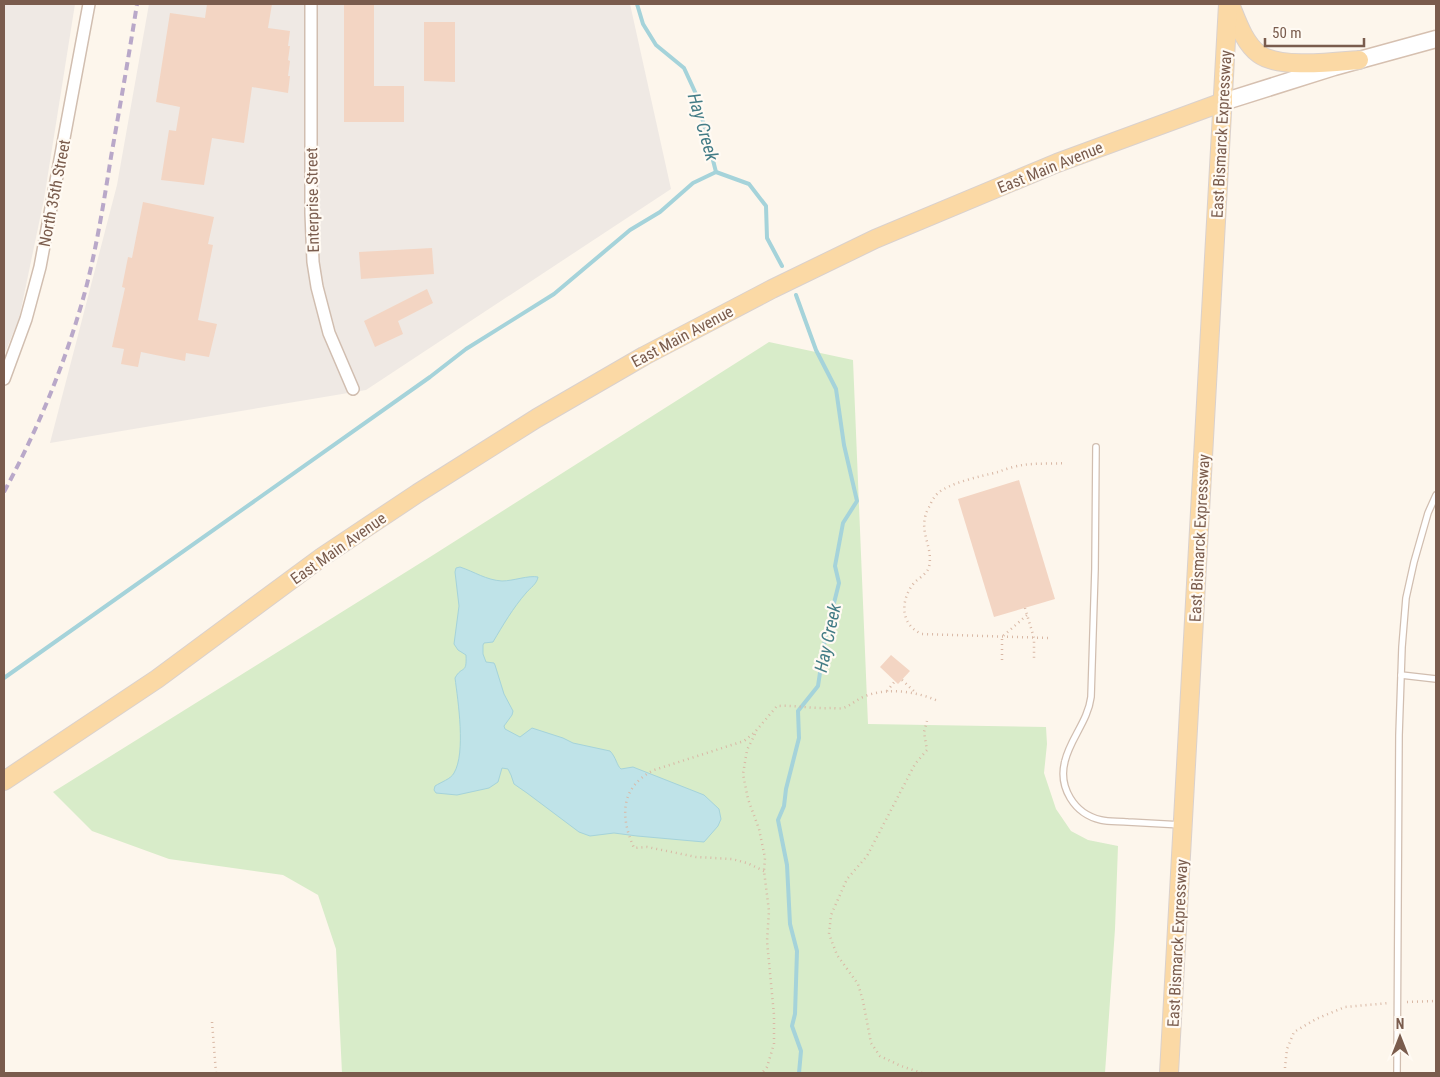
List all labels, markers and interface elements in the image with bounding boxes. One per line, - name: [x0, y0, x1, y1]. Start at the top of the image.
- scale bar: [1265, 15, 1364, 47]
- text: 50 m: [1272, 24, 1302, 42]
- street label: East Bismarck Expressway: [1208, 49, 1235, 218]
- water label: Hay Creek: [684, 90, 723, 164]
- street label: North 35th Street: [35, 138, 74, 248]
- street label: East Main Avenue: [995, 138, 1106, 197]
- street label: Enterprise Street: [302, 147, 323, 253]
- street label: East Main Avenue: [628, 302, 736, 371]
- street label: East Bismarck Expressway: [1186, 453, 1213, 622]
- street label: East Main Avenue: [287, 508, 390, 588]
- water label: Hay Creek: [810, 601, 845, 674]
- street label: East Bismarck Expressway: [1164, 858, 1191, 1027]
- north arrow: [1375, 1012, 1425, 1062]
- text: N: [1396, 1016, 1404, 1032]

